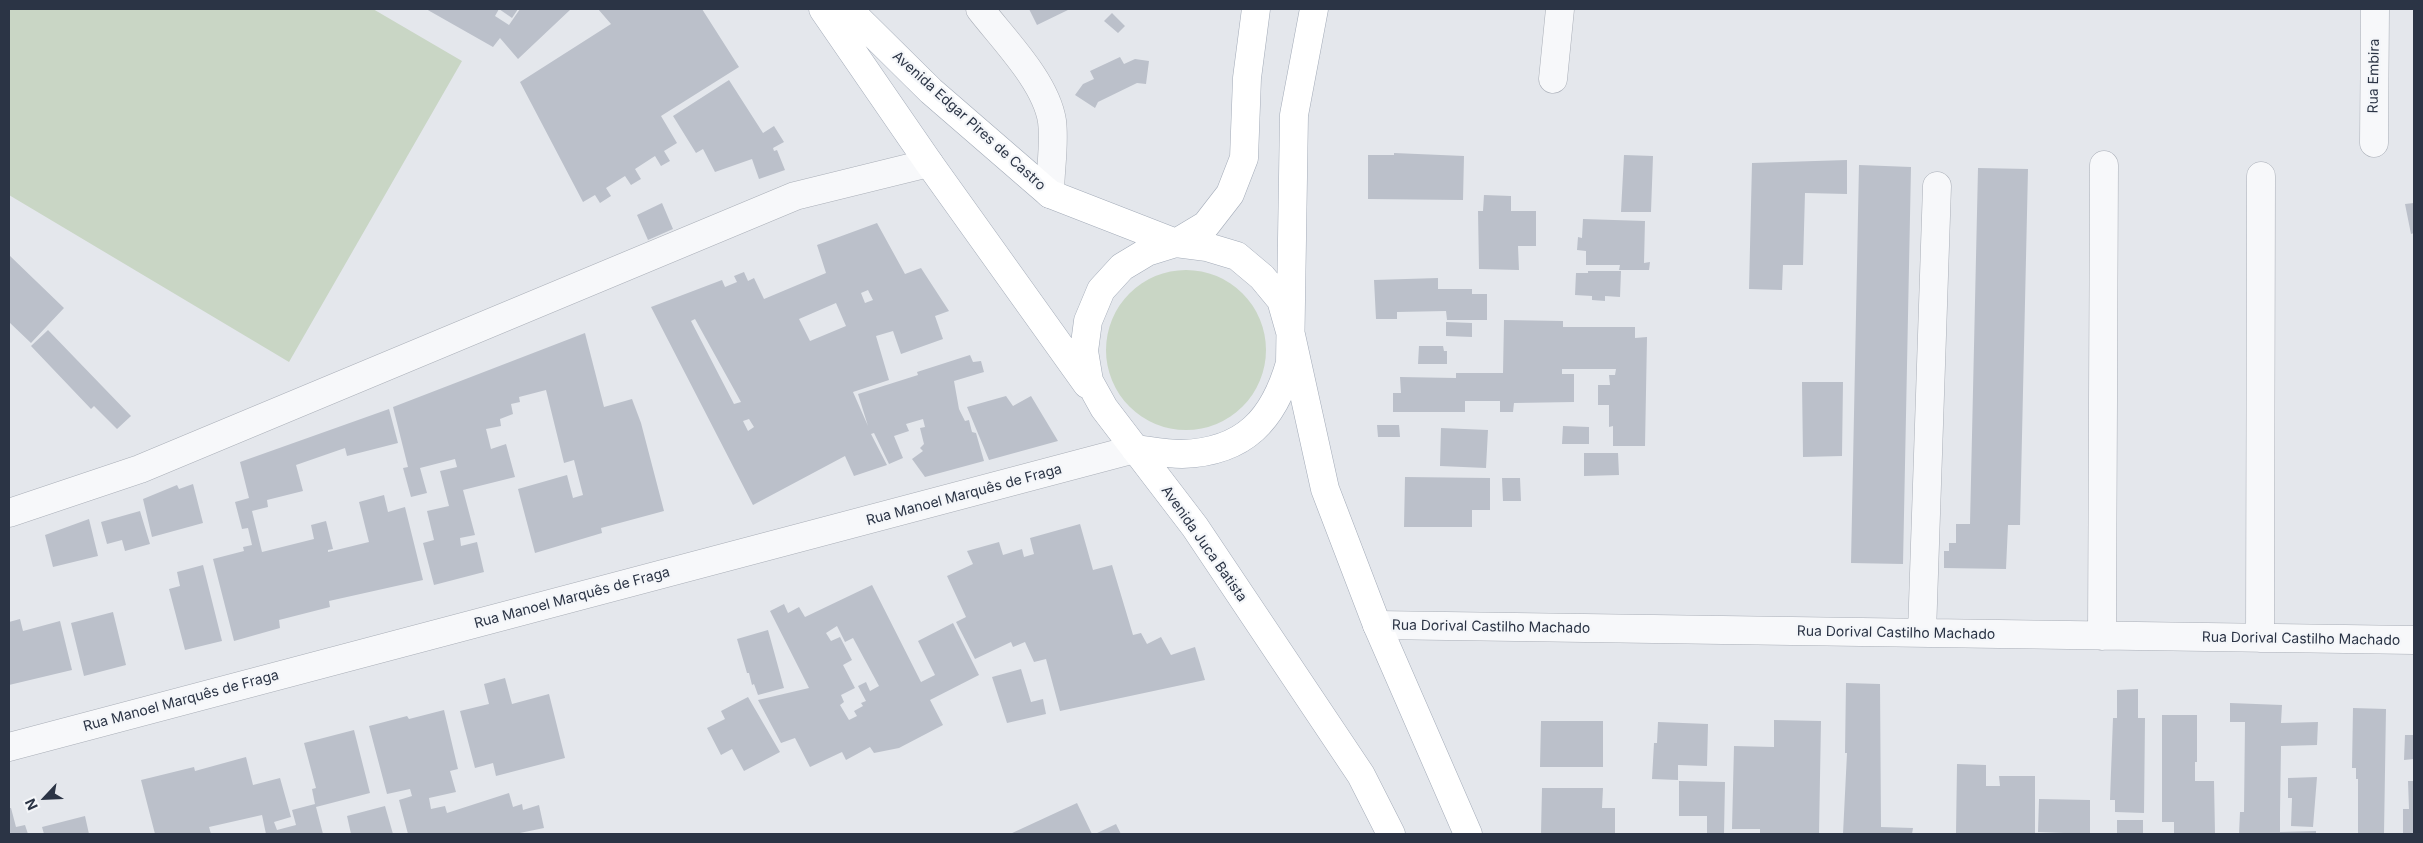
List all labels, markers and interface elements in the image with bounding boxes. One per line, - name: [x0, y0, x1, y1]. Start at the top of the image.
- street label: Rua Embira: [2365, 38, 2383, 114]
- street label: Avenida Edgar Pires de Castro: [889, 48, 1049, 194]
- street label: Rua Manoel Marquês de Fraga: [864, 461, 1064, 529]
- street label: Avenida Juca Batista: [1158, 483, 1250, 605]
- street label: Rua Manoel Marquês de Fraga: [472, 564, 672, 632]
- street label: Rua Dorival Castilho Machado: [1392, 617, 1590, 637]
- street label: Rua Dorival Castilho Machado: [1797, 623, 1995, 643]
- street label: Rua Dorival Castilho Machado: [2202, 629, 2400, 649]
- street label: Rua Manoel Marquês de Fraga: [81, 667, 281, 735]
- north arrow: [20, 773, 70, 823]
- text: N: [21, 796, 41, 813]

